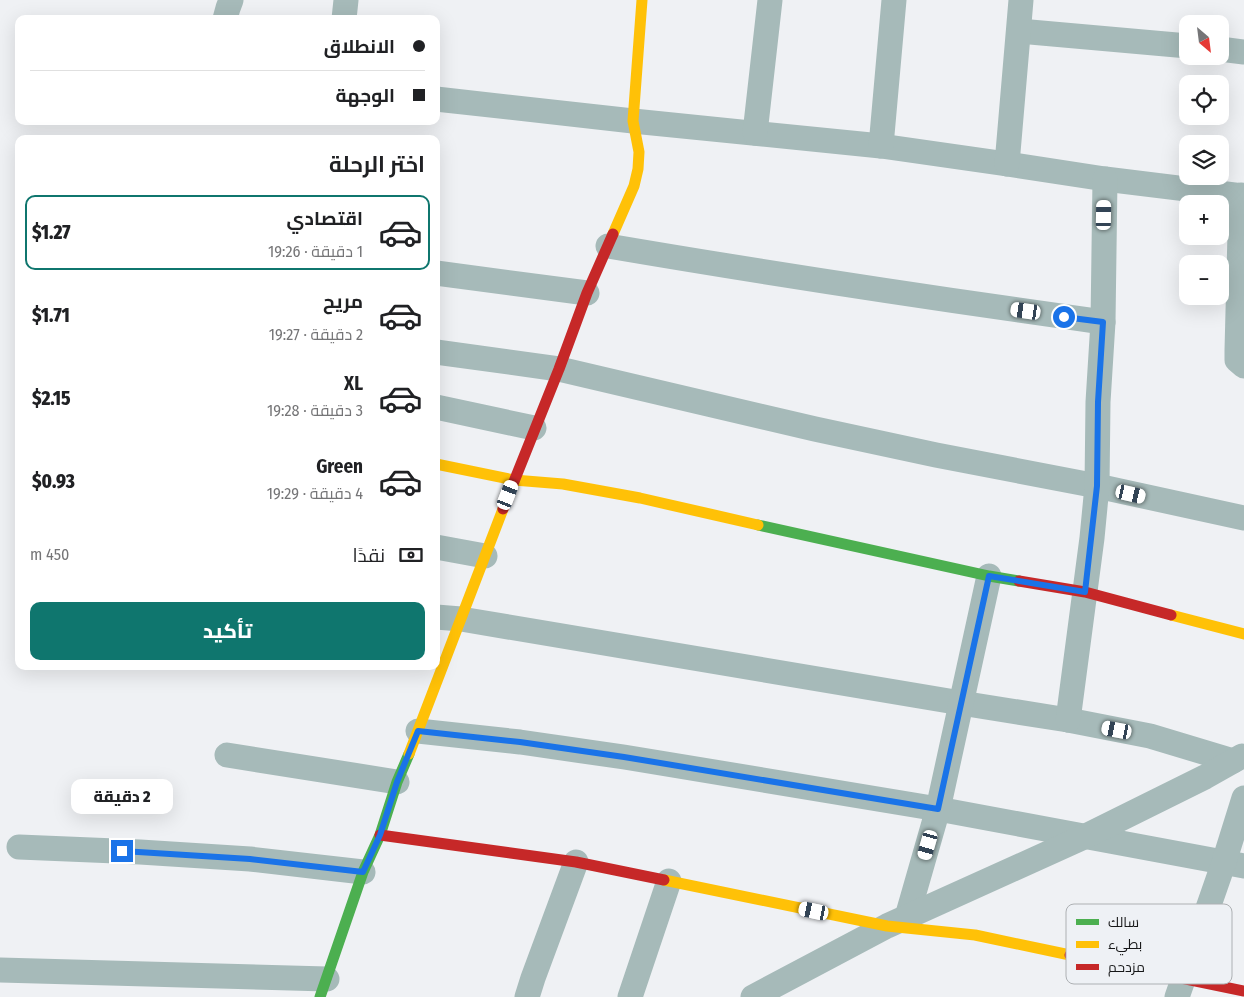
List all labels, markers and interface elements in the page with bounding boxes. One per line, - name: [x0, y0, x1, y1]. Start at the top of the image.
- north arrow: [1179, 15, 1229, 65]
- map controls: [1179, 15, 1229, 305]
- text: الانطلاق: [324, 35, 395, 58]
- button: locate: [1179, 75, 1229, 125]
- text: الوجهة: [335, 84, 395, 107]
- button: layers: [1179, 135, 1229, 185]
- text: اختر الرحلة: [329, 151, 425, 178]
- button: +: [1179, 195, 1229, 245]
- car: [1096, 200, 1111, 230]
- text: اقتصادي: [287, 207, 363, 230]
- icon: car: [378, 210, 423, 255]
- text: $1.27: [32, 221, 71, 244]
- text: 1 دقيقة · 19:26: [268, 242, 363, 261]
- button: −: [1179, 255, 1229, 305]
- text: مريح: [323, 290, 363, 313]
- icon: car: [378, 293, 423, 338]
- car: [1010, 301, 1041, 321]
- text: $1.71: [32, 304, 70, 327]
- route start: [1053, 306, 1075, 328]
- text: 2 دقيقة · 19:27: [269, 325, 363, 344]
- text: XL: [344, 372, 363, 395]
- icon: car: [378, 376, 423, 421]
- text: $2.15: [32, 387, 71, 410]
- text: 3 دقيقة · 19:28: [267, 401, 363, 420]
- text: Green: [316, 455, 363, 478]
- icon: car: [378, 459, 423, 504]
- text: $0.93: [32, 470, 75, 493]
- car: [495, 478, 520, 512]
- car: [1114, 483, 1147, 505]
- text: 4 دقيقة · 19:29: [267, 484, 363, 503]
- icon: cash: [397, 541, 425, 569]
- text: نقدًا: [353, 544, 385, 567]
- text: 450 m: [30, 545, 69, 564]
- button: تأكيد: [30, 602, 425, 660]
- car: [1100, 720, 1133, 740]
- callout: 2 دقيقة: [71, 778, 173, 814]
- text: 2 دقيقة: [93, 787, 151, 806]
- car: [916, 829, 939, 861]
- route end: [111, 840, 133, 862]
- car: [797, 901, 830, 921]
- legend: [1066, 904, 1232, 984]
- text: سالك: [1108, 914, 1139, 931]
- text: بطيء: [1108, 936, 1142, 956]
- text: مزدحم: [1108, 959, 1145, 977]

